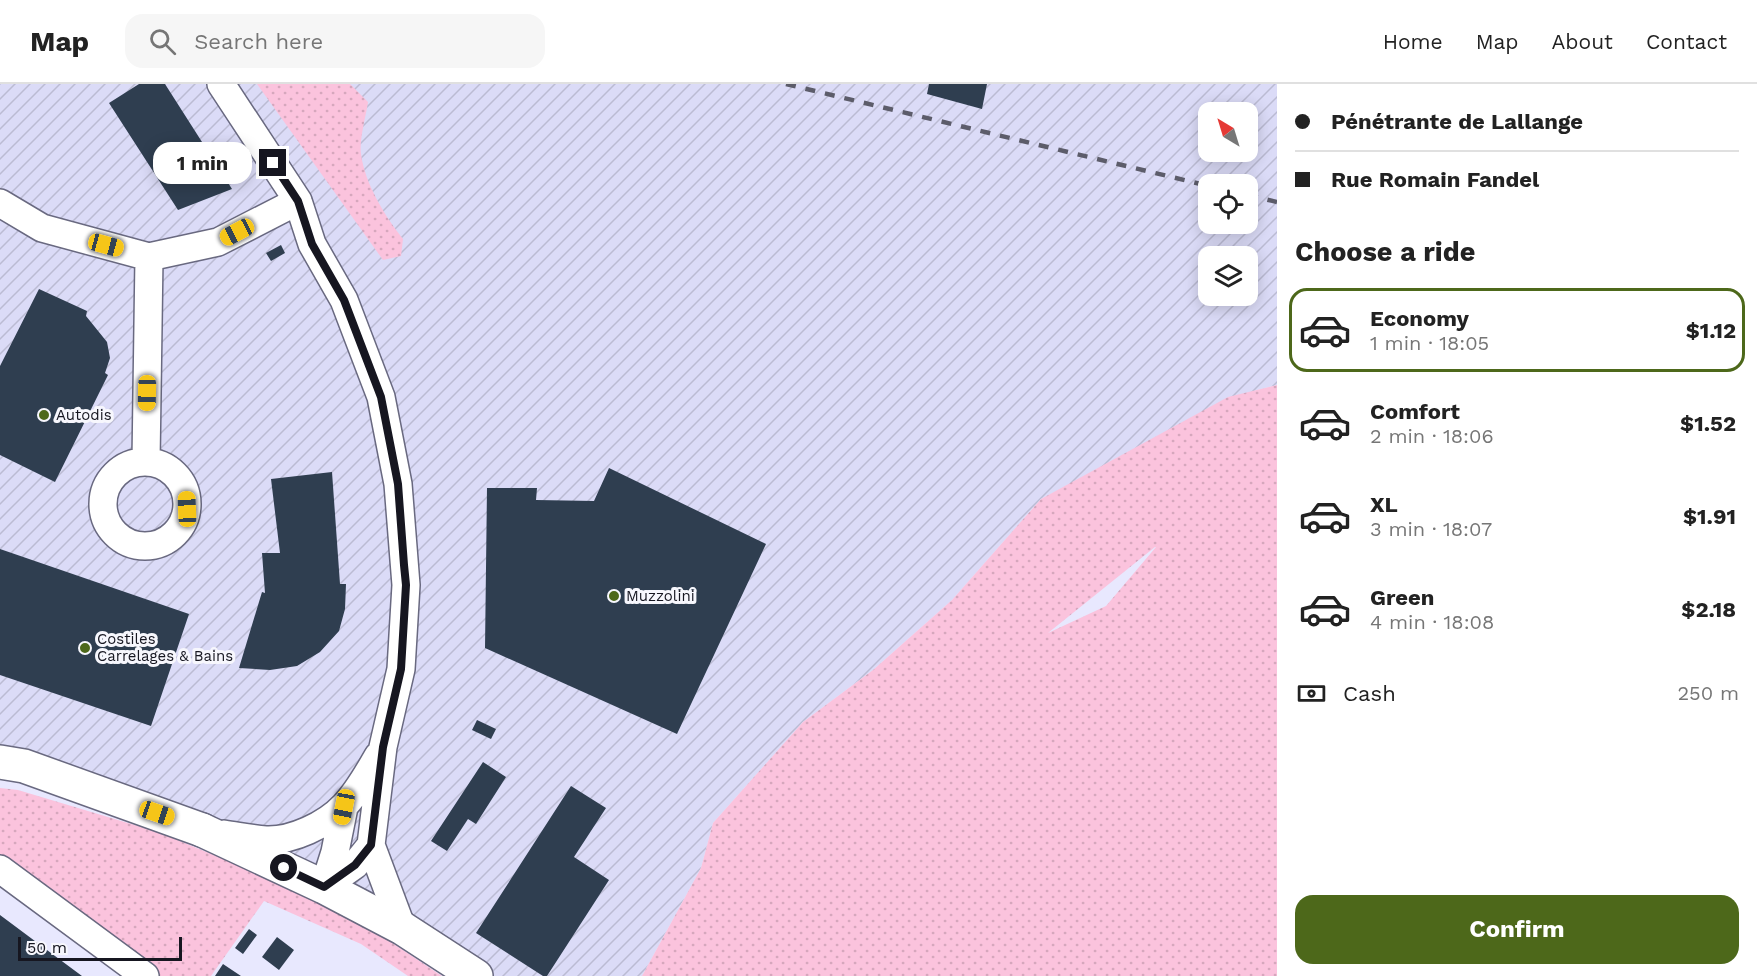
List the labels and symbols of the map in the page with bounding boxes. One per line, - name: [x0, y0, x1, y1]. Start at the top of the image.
- north arrow: [1198, 102, 1258, 162]
- callout: 1 min: [153, 142, 252, 184]
- route end: [259, 149, 286, 176]
- car: [217, 216, 257, 248]
- car: [86, 232, 126, 258]
- car: [138, 375, 156, 411]
- place label: Autodis: [56, 406, 112, 424]
- marker: Autodis: [37, 408, 51, 422]
- car: [177, 491, 197, 527]
- place label: Muzzolini: [626, 587, 695, 605]
- marker: Muzzolini: [607, 589, 621, 603]
- place label: Costiles Carrelages & Bains: [97, 630, 233, 665]
- marker: Costiles Carrelages & Bains: [78, 641, 92, 655]
- car: [332, 788, 356, 826]
- car: [137, 799, 177, 827]
- route start: [270, 854, 297, 881]
- scale bar: [18, 934, 182, 962]

